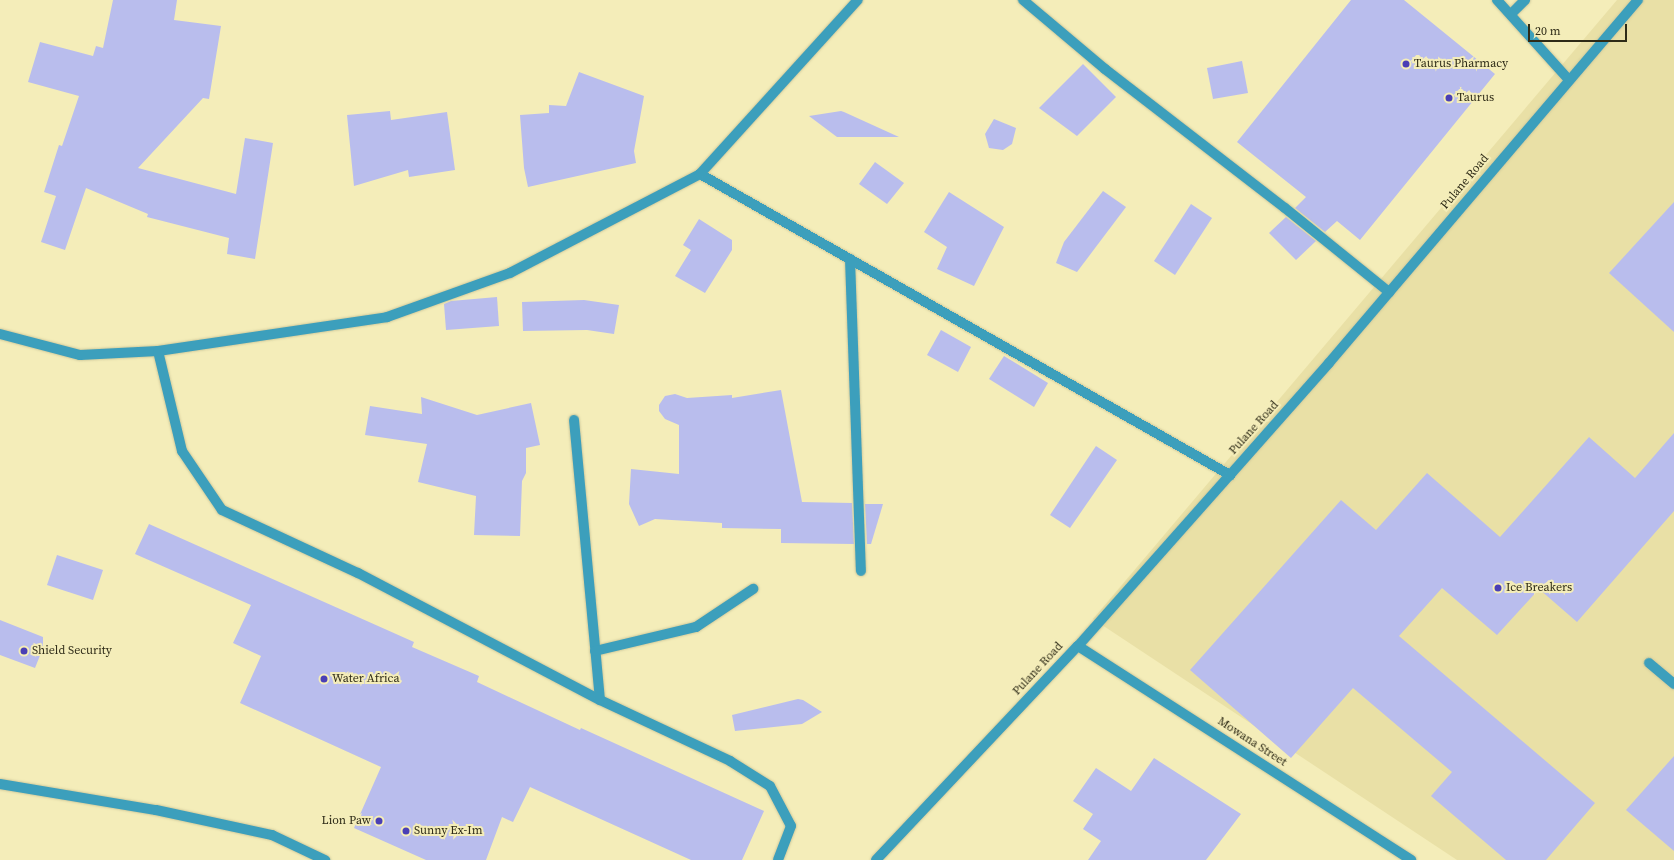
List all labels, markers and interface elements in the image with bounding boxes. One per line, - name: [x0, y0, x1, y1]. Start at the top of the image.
- scale bar: [1530, 16, 1629, 42]
- text: 20 m: [1535, 23, 1561, 39]
- place label: Taurus Pharmacy: [1414, 57, 1508, 71]
- marker: Taurus Pharmacy: [1401, 59, 1411, 69]
- place label: Taurus: [1457, 91, 1494, 105]
- marker: Taurus: [1444, 93, 1454, 103]
- street label: Pulane Road: [1438, 152, 1492, 212]
- street label: Pulane Road: [1226, 398, 1282, 458]
- place label: Ice Breakers: [1506, 581, 1572, 595]
- marker: Ice Breakers: [1493, 583, 1503, 593]
- street label: Pulane Road: [1010, 640, 1066, 698]
- place label: Shield Security: [32, 644, 112, 658]
- marker: Shield Security: [19, 646, 29, 656]
- place label: Water Africa: [332, 672, 400, 686]
- marker: Water Africa: [319, 674, 329, 684]
- street label: Mowana Street: [1215, 714, 1289, 770]
- place label: Lion Paw: [322, 814, 371, 828]
- marker: Lion Paw: [374, 816, 384, 826]
- place label: Sunny Ex-Im: [414, 824, 482, 838]
- marker: Sunny Ex-Im: [401, 826, 411, 836]

